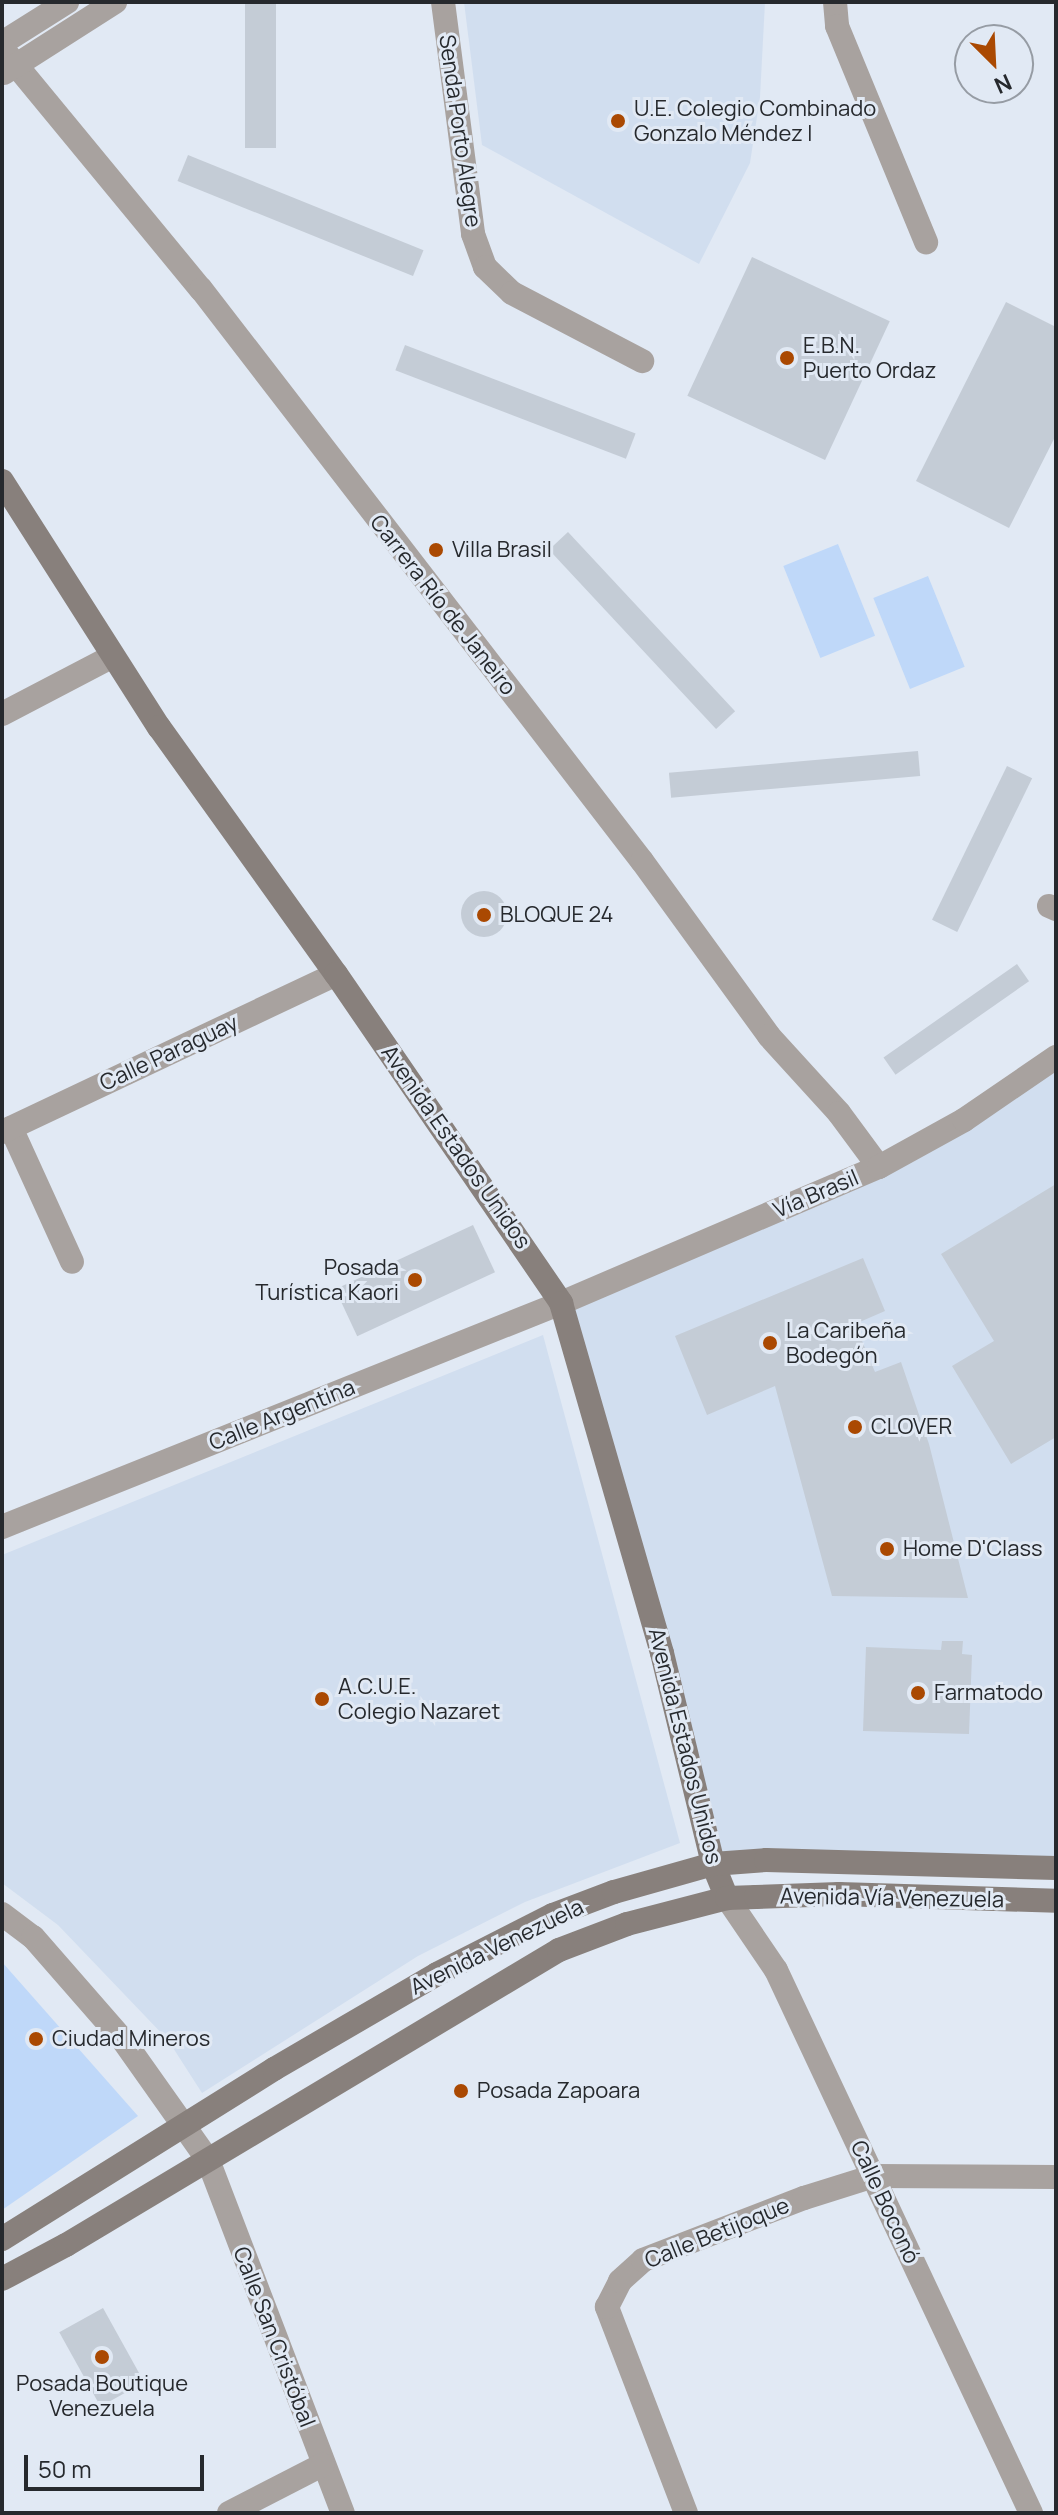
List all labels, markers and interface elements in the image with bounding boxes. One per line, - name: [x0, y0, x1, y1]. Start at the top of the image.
- north arrow: [954, 24, 1034, 104]
- street label: Senda Porto Alegre: [433, 33, 487, 229]
- text: N: [990, 67, 1016, 101]
- place label: U.E. Colegio Combinado Gonzalo Méndez I: [634, 95, 876, 146]
- marker: U.E. Colegio Combinado Gonzalo Méndez I: [609, 112, 627, 130]
- place label: E.B.N. Puerto Ordaz: [803, 332, 936, 384]
- marker: E.B.N. Puerto Ordaz: [778, 349, 796, 367]
- street label: Carrera Río de Janeiro: [364, 510, 522, 700]
- place label: Villa Brasil: [452, 537, 552, 563]
- marker: Villa Brasil: [427, 541, 445, 559]
- place label: BLOQUE 24: [500, 902, 614, 928]
- marker: BLOQUE 24: [475, 906, 493, 924]
- street label: Calle Paraguay: [96, 1009, 242, 1097]
- street label: Avenida Estados Unidos: [376, 1040, 536, 1254]
- street label: Vía Brasil: [770, 1164, 862, 1224]
- place label: Posada Turística Kaori: [255, 1254, 399, 1306]
- marker: Posada Turística Kaori: [406, 1271, 424, 1289]
- place label: La Caribeña Bodegón: [786, 1317, 906, 1368]
- marker: La Caribeña Bodegón: [761, 1334, 779, 1352]
- street label: Calle Argentina: [205, 1374, 359, 1456]
- place label: CLOVER: [871, 1414, 952, 1440]
- marker: CLOVER: [846, 1418, 864, 1436]
- place label: Home D'Class: [903, 1536, 1043, 1562]
- marker: Home D'Class: [878, 1540, 896, 1558]
- street label: Avenida Estados Unidos: [643, 1625, 727, 1867]
- place label: A.C.U.E. Colegio Nazaret: [338, 1673, 500, 1724]
- place label: Farmatodo: [934, 1680, 1043, 1706]
- marker: Farmatodo: [909, 1684, 927, 1702]
- marker: A.C.U.E. Colegio Nazaret: [313, 1690, 331, 1708]
- street label: Avenida Vía Venezuela: [780, 1883, 1004, 1913]
- street label: Avenida Venezuela: [406, 1894, 588, 2000]
- place label: Ciudad Mineros: [52, 2026, 210, 2052]
- marker: Ciudad Mineros: [27, 2030, 45, 2048]
- place label: Posada Zapoara: [477, 2078, 640, 2104]
- marker: Posada Zapoara: [452, 2082, 470, 2100]
- street label: Calle Boconó: [845, 2136, 925, 2268]
- street label: Calle Betijoque: [641, 2192, 793, 2274]
- street label: Calle San Cristóbal: [227, 2243, 321, 2431]
- marker: Posada Boutique Venezuela: [93, 2348, 111, 2366]
- place label: Posada Boutique Venezuela: [16, 2370, 188, 2422]
- scale bar: [28, 2439, 208, 2489]
- text: 50 m: [38, 2452, 92, 2485]

